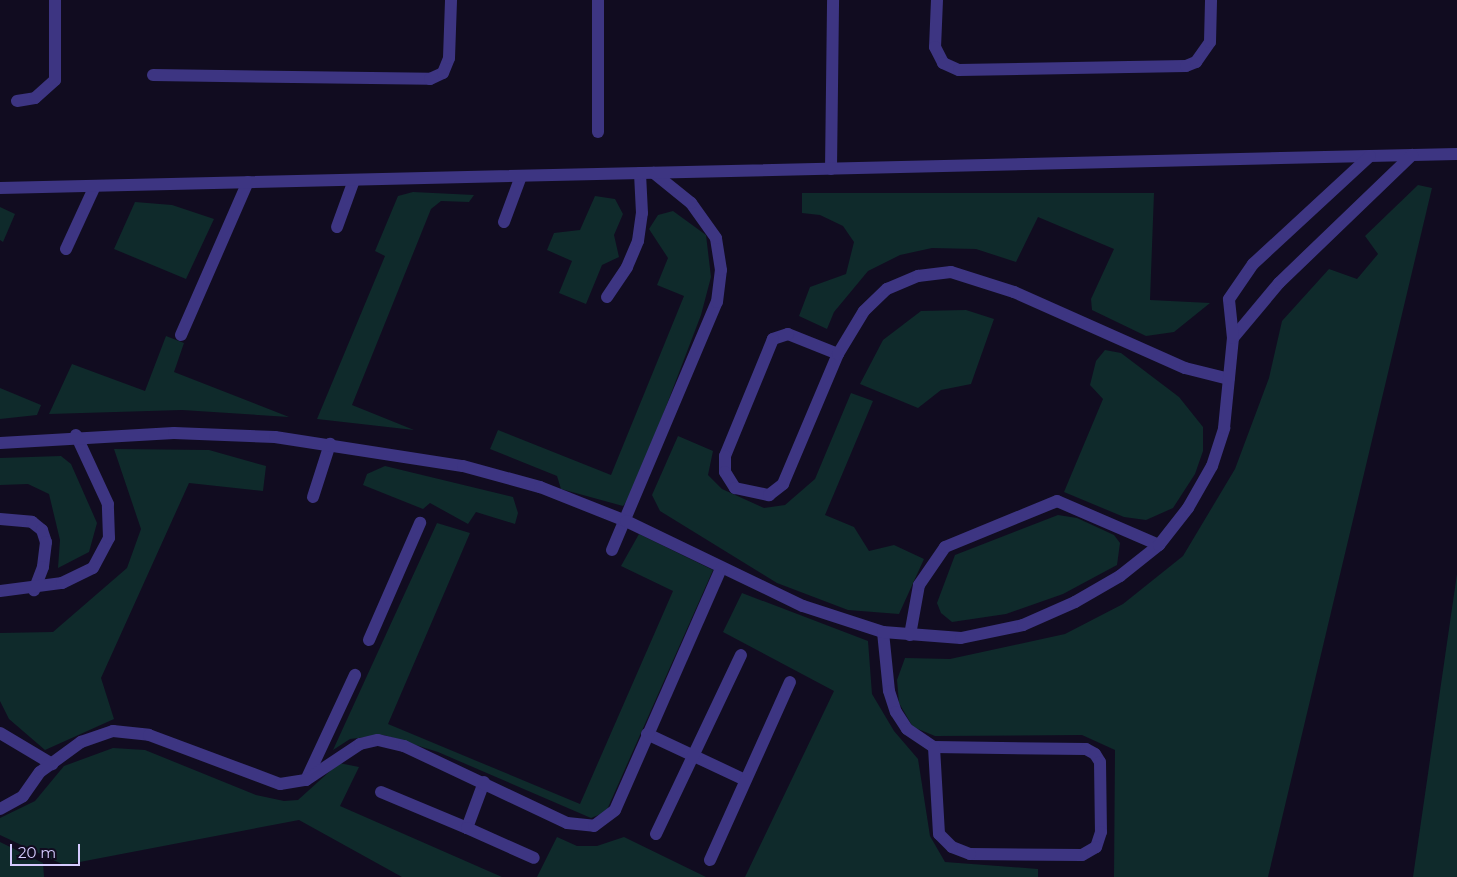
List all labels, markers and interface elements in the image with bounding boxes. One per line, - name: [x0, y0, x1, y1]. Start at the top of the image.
- scale bar: [12, 834, 82, 866]
- text: 20 m: [18, 843, 56, 862]

